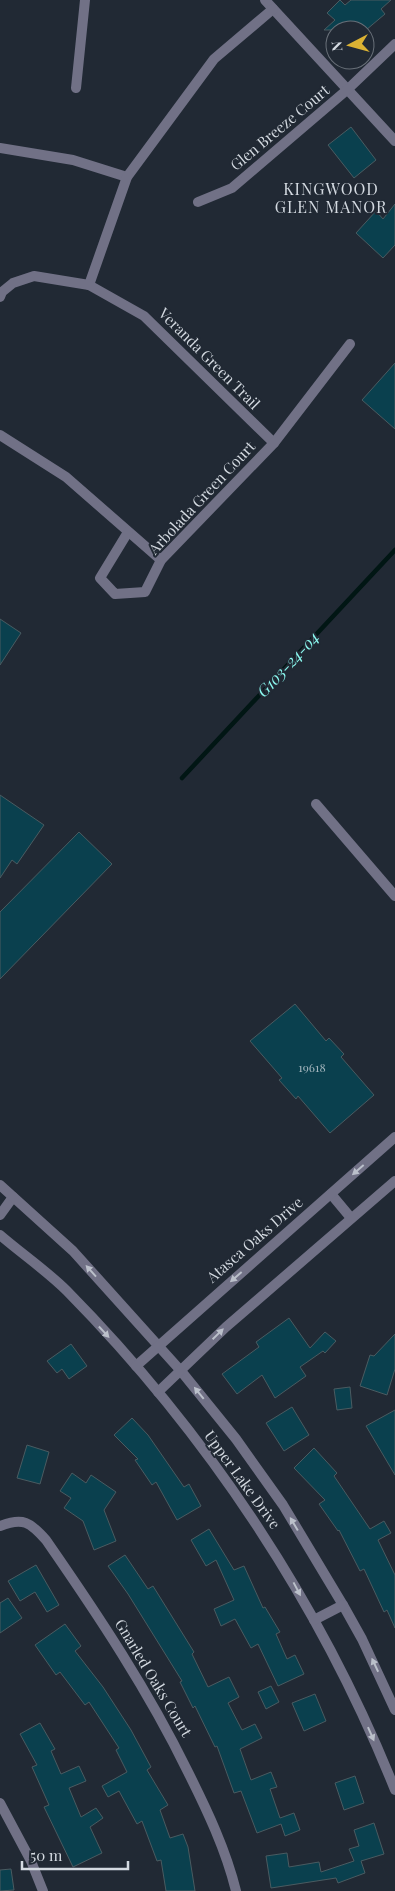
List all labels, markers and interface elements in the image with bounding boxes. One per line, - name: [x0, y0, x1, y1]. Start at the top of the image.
- north arrow: [325, 20, 375, 70]
- text: N: [327, 40, 347, 52]
- street label: Glen Breeze Court: [226, 79, 334, 175]
- district label: KINGWOOD GLEN MANOR: [275, 178, 387, 217]
- street label: Veranda Green Trail: [154, 303, 265, 413]
- street label: Arbolada Green Court: [143, 436, 259, 559]
- water label: G103-24-04: [252, 626, 323, 701]
- house number: 19618: [298, 1059, 326, 1075]
- one-way arrow: [352, 1164, 365, 1175]
- street label: Atasca Oaks Drive: [201, 1192, 307, 1287]
- one-way arrow: [85, 1266, 97, 1278]
- one-way arrow: [231, 1271, 243, 1283]
- one-way arrow: [98, 1325, 110, 1337]
- one-way arrow: [212, 1328, 224, 1340]
- one-way arrow: [193, 1387, 204, 1400]
- street label: Upper Lake Drive: [200, 1426, 285, 1533]
- one-way arrow: [290, 1518, 299, 1531]
- one-way arrow: [293, 1582, 301, 1596]
- street label: Gnarled Oaks Court: [111, 1615, 197, 1741]
- one-way arrow: [370, 1658, 378, 1672]
- one-way arrow: [367, 1727, 375, 1741]
- scale bar: [22, 1838, 129, 1870]
- text: 50 m: [30, 1845, 63, 1865]

